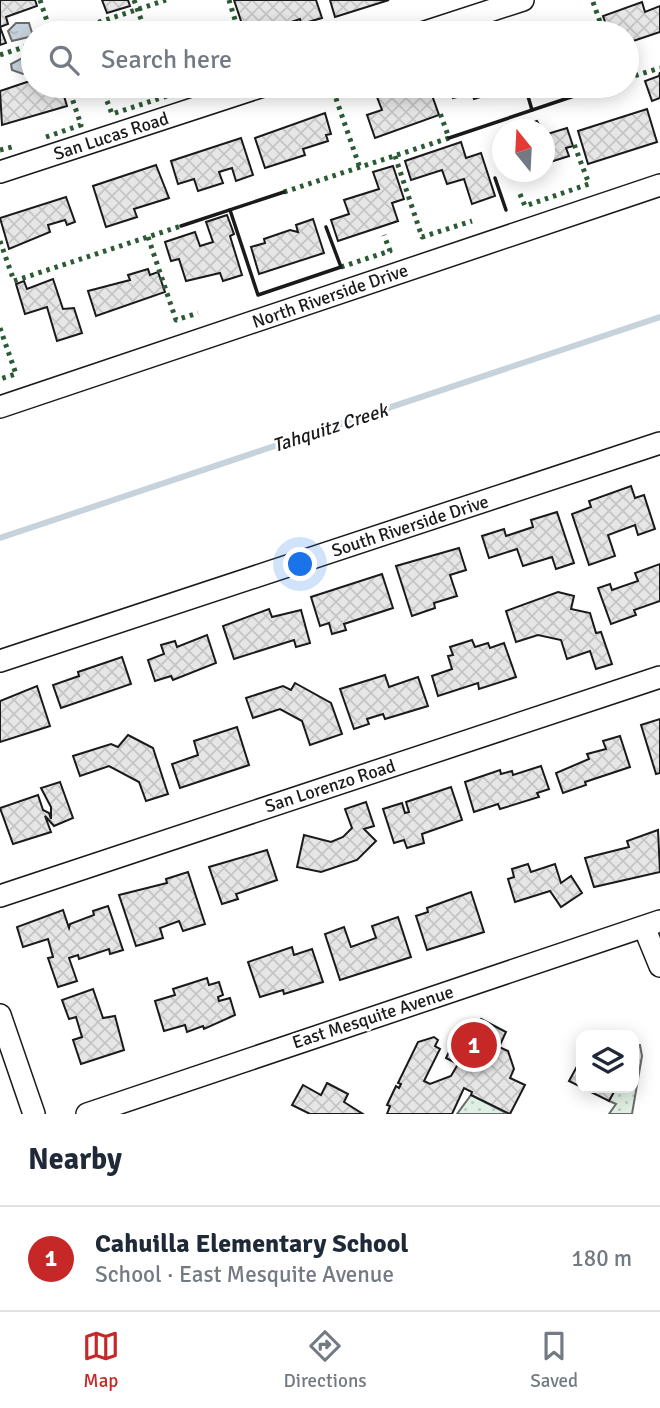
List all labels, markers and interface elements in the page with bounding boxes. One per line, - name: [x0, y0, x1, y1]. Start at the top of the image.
- search box: [21, 21, 639, 98]
- icon: search: [45, 41, 83, 79]
- text: Search here: [101, 44, 232, 76]
- street label: San Lucas Road: [51, 107, 171, 165]
- north arrow: [492, 119, 555, 182]
- street label: North Riverside Drive: [249, 259, 411, 333]
- water label: Tahquitz Creek: [269, 398, 392, 458]
- street label: South Riverside Drive: [329, 490, 491, 562]
- your location: [283, 547, 317, 581]
- street label: San Lorenzo Road: [262, 755, 398, 817]
- street label: East Mesquite Avenue: [290, 981, 456, 1053]
- pin: 1: [451, 1019, 497, 1071]
- map controls: [576, 1030, 639, 1093]
- button: layers: [576, 1030, 639, 1093]
- text: Nearby: [28, 1141, 122, 1178]
- text: Cahuilla Elementary School: [95, 1228, 408, 1260]
- text: 1: [45, 1244, 57, 1273]
- text: 180 m: [571, 1244, 632, 1273]
- text: School · East Mesquite Avenue: [95, 1260, 394, 1289]
- tab: Map: [82, 1327, 120, 1393]
- tab: Directions: [284, 1327, 367, 1393]
- tab: Saved: [530, 1327, 578, 1393]

